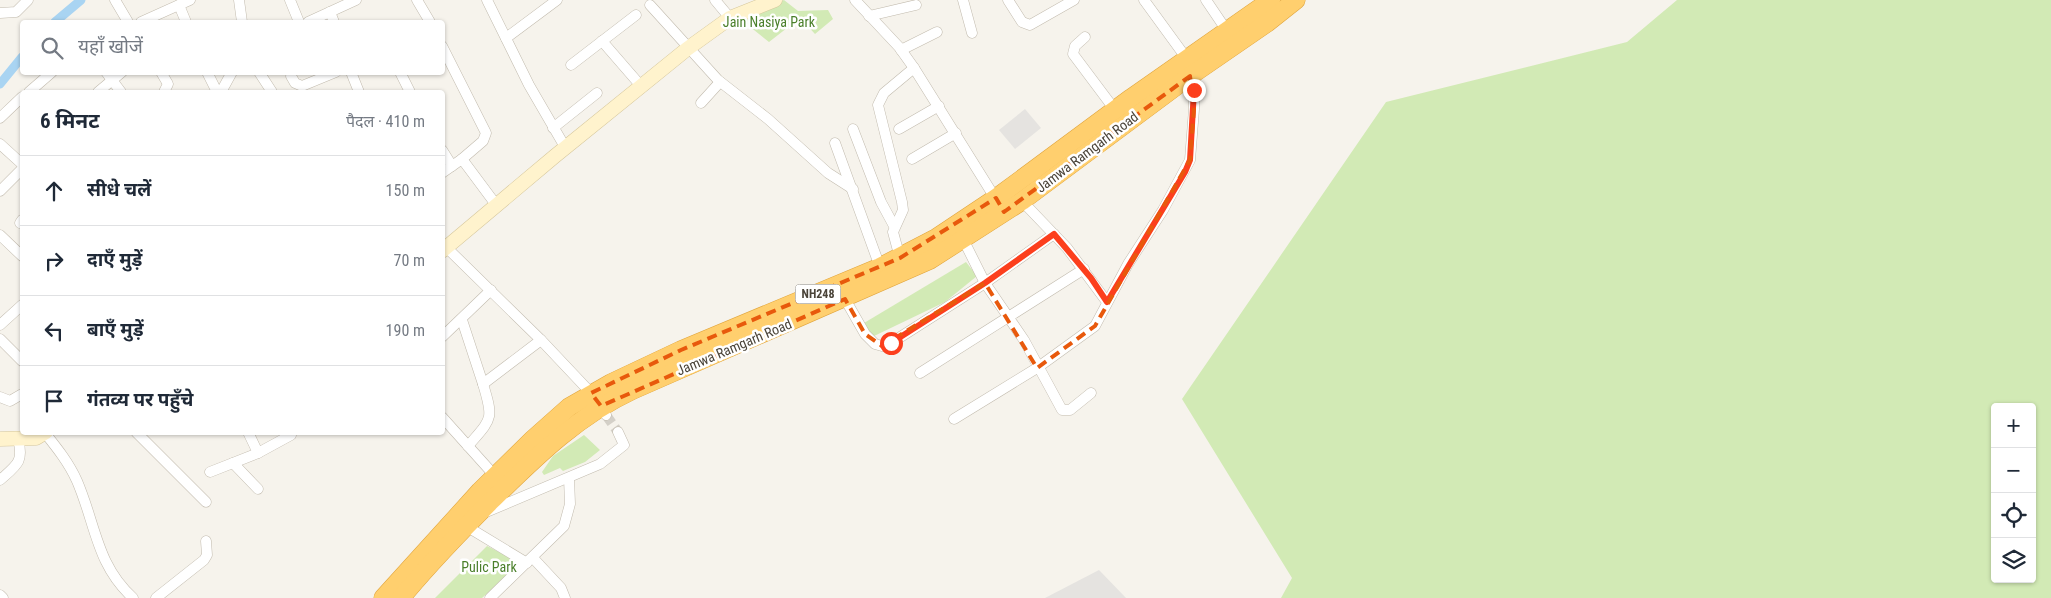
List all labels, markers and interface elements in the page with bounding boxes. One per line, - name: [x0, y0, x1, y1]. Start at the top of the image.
- park label: Jain Nasiya Park: [723, 14, 816, 30]
- search box: [20, 20, 445, 75]
- icon: search: [38, 34, 66, 62]
- text: यहाँ खोजें: [78, 35, 143, 58]
- route end: [1183, 79, 1206, 102]
- street label: Jamwa Ramgarh Road: [1033, 108, 1141, 196]
- text: 6 मिनट: [40, 109, 100, 133]
- text: पैदल · 410 m: [346, 112, 425, 131]
- icon: ahead: [40, 177, 68, 205]
- text: सीधे चलें: [87, 178, 151, 201]
- text: 150 m: [386, 181, 425, 200]
- icon: right: [40, 247, 68, 275]
- text: दाएँ मुड़ें: [87, 248, 142, 271]
- text: 70 m: [393, 251, 425, 270]
- road number: NH248: [796, 284, 840, 304]
- street label: Jamwa Ramgarh Road: [674, 315, 794, 379]
- icon: left: [40, 317, 68, 345]
- text: बाएँ मुड़ें: [87, 318, 143, 341]
- text: 190 m: [386, 321, 425, 340]
- route start: [880, 332, 903, 355]
- icon: arrive: [40, 387, 68, 415]
- text: गंतव्य पर पहुँचे: [87, 388, 193, 411]
- map controls: [1991, 403, 2036, 583]
- button: +: [1991, 403, 2036, 448]
- button: −: [1991, 448, 2036, 493]
- button: locate: [1991, 493, 2036, 538]
- button: layers: [1991, 538, 2036, 583]
- park label: Pulic Park: [461, 559, 517, 575]

